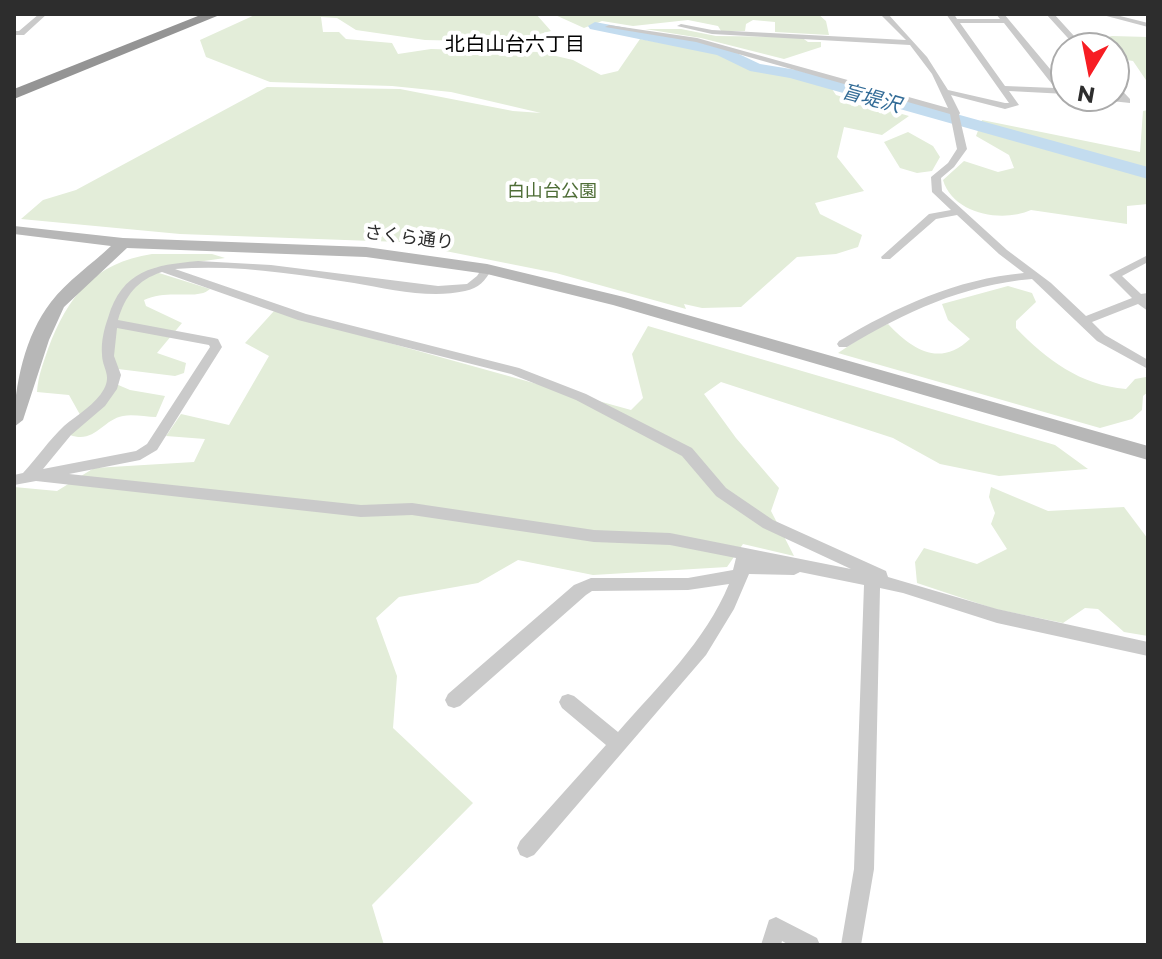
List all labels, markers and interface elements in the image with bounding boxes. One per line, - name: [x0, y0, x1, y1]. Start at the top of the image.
- north arrow: [1050, 32, 1130, 112]
- district label: 北白山台六丁目: [445, 33, 585, 57]
- text: N: [1075, 79, 1097, 109]
- water label: 盲堤沢: [839, 80, 903, 118]
- park label: 白山台公園: [507, 181, 597, 203]
- street label: さくら通り: [363, 222, 455, 254]

